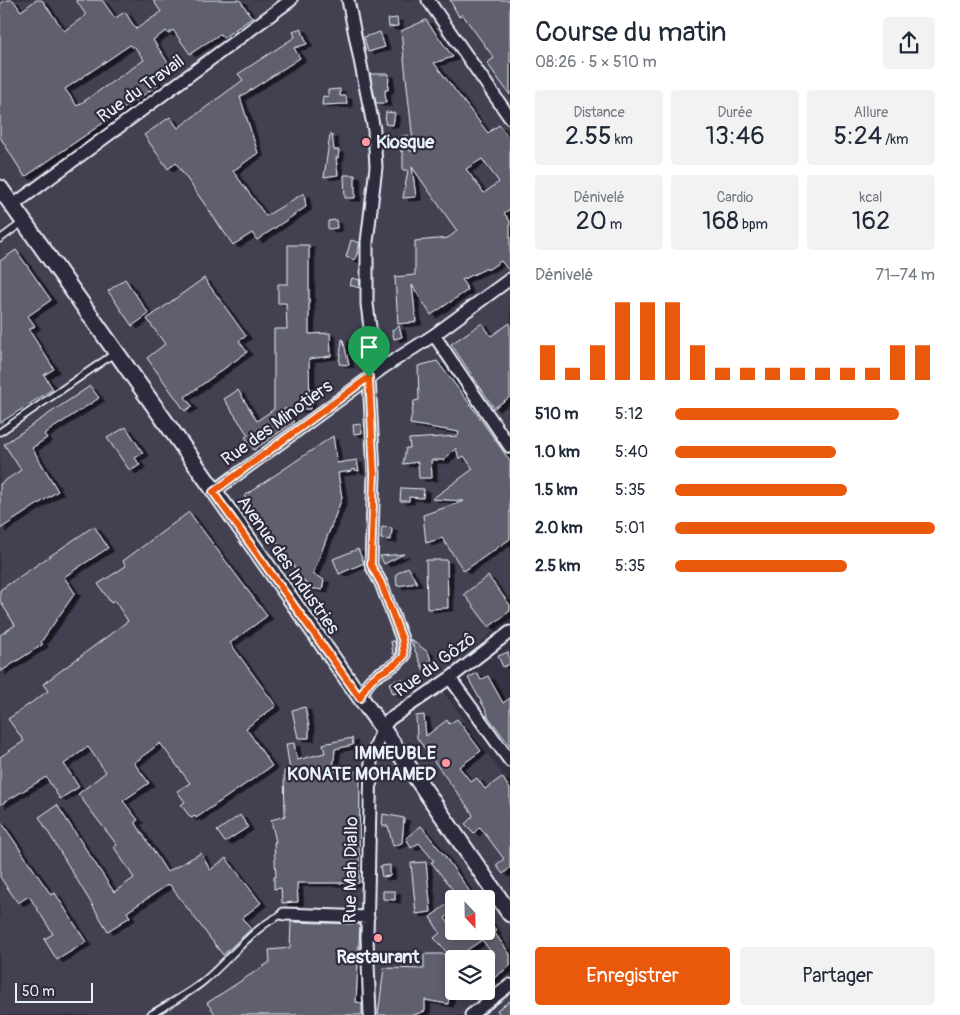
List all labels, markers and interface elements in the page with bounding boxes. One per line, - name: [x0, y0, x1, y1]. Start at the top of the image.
- text: Course du matin: [535, 15, 727, 50]
- button: share: [883, 17, 935, 69]
- street label: Rue du Travail: [93, 50, 189, 128]
- text: 08:26 · 5 × 510 m: [535, 52, 657, 72]
- text: Distance: [573, 104, 625, 121]
- text: Durée: [718, 104, 752, 121]
- text: Allure: [854, 104, 888, 121]
- text: 2.55: [565, 121, 612, 152]
- text: 13:46: [705, 121, 765, 152]
- text: 5:24: [833, 121, 882, 152]
- place label: Kiosque: [376, 131, 435, 154]
- text: km: [612, 131, 633, 148]
- text: /km: [882, 131, 909, 148]
- marker: Kiosque: [360, 136, 372, 148]
- text: Dénivelé: [573, 189, 625, 206]
- text: Cardio: [717, 189, 753, 206]
- text: kcal: [860, 189, 882, 206]
- text: 20: [576, 206, 607, 237]
- text: 168: [702, 206, 739, 237]
- text: 162: [852, 206, 890, 237]
- text: m: [607, 216, 622, 233]
- text: bpm: [739, 216, 768, 233]
- text: Dénivelé: [535, 265, 593, 285]
- text: 71–74 m: [875, 265, 935, 285]
- pin: [348, 326, 390, 377]
- icon: arrive: [355, 333, 383, 361]
- street label: Rue des Minotiers: [217, 375, 337, 471]
- text: 510 m: [535, 404, 579, 424]
- text: 5:12: [615, 404, 643, 424]
- text: 1.0 km: [535, 442, 580, 462]
- text: 5:40: [615, 442, 648, 462]
- text: 1.5 km: [535, 480, 578, 500]
- text: 5:35: [615, 480, 646, 500]
- street label: Avenue des Industries: [232, 491, 344, 639]
- text: 2.0 km: [535, 518, 583, 538]
- text: 5:01: [615, 518, 645, 538]
- text: 2.5 km: [535, 556, 580, 576]
- text: 5:35: [615, 556, 646, 576]
- street label: Rue du Gôzô: [390, 628, 480, 702]
- place label: IMMEUBLE KONATE MOHAMED: [287, 742, 437, 786]
- marker: IMMEUBLE KONATE MOHAMED: [440, 757, 452, 769]
- street label: Rue Mah Diallo: [339, 816, 363, 924]
- north arrow: [445, 890, 495, 940]
- map controls: [445, 890, 495, 1000]
- marker: Restaurant: [372, 932, 384, 944]
- place label: Restaurant: [336, 946, 420, 969]
- button: Enregistrer: [535, 947, 730, 1005]
- button: Partager: [740, 947, 935, 1005]
- button: layers: [445, 950, 495, 1000]
- scale bar: [15, 980, 92, 1003]
- text: 50 m: [22, 983, 55, 1000]

